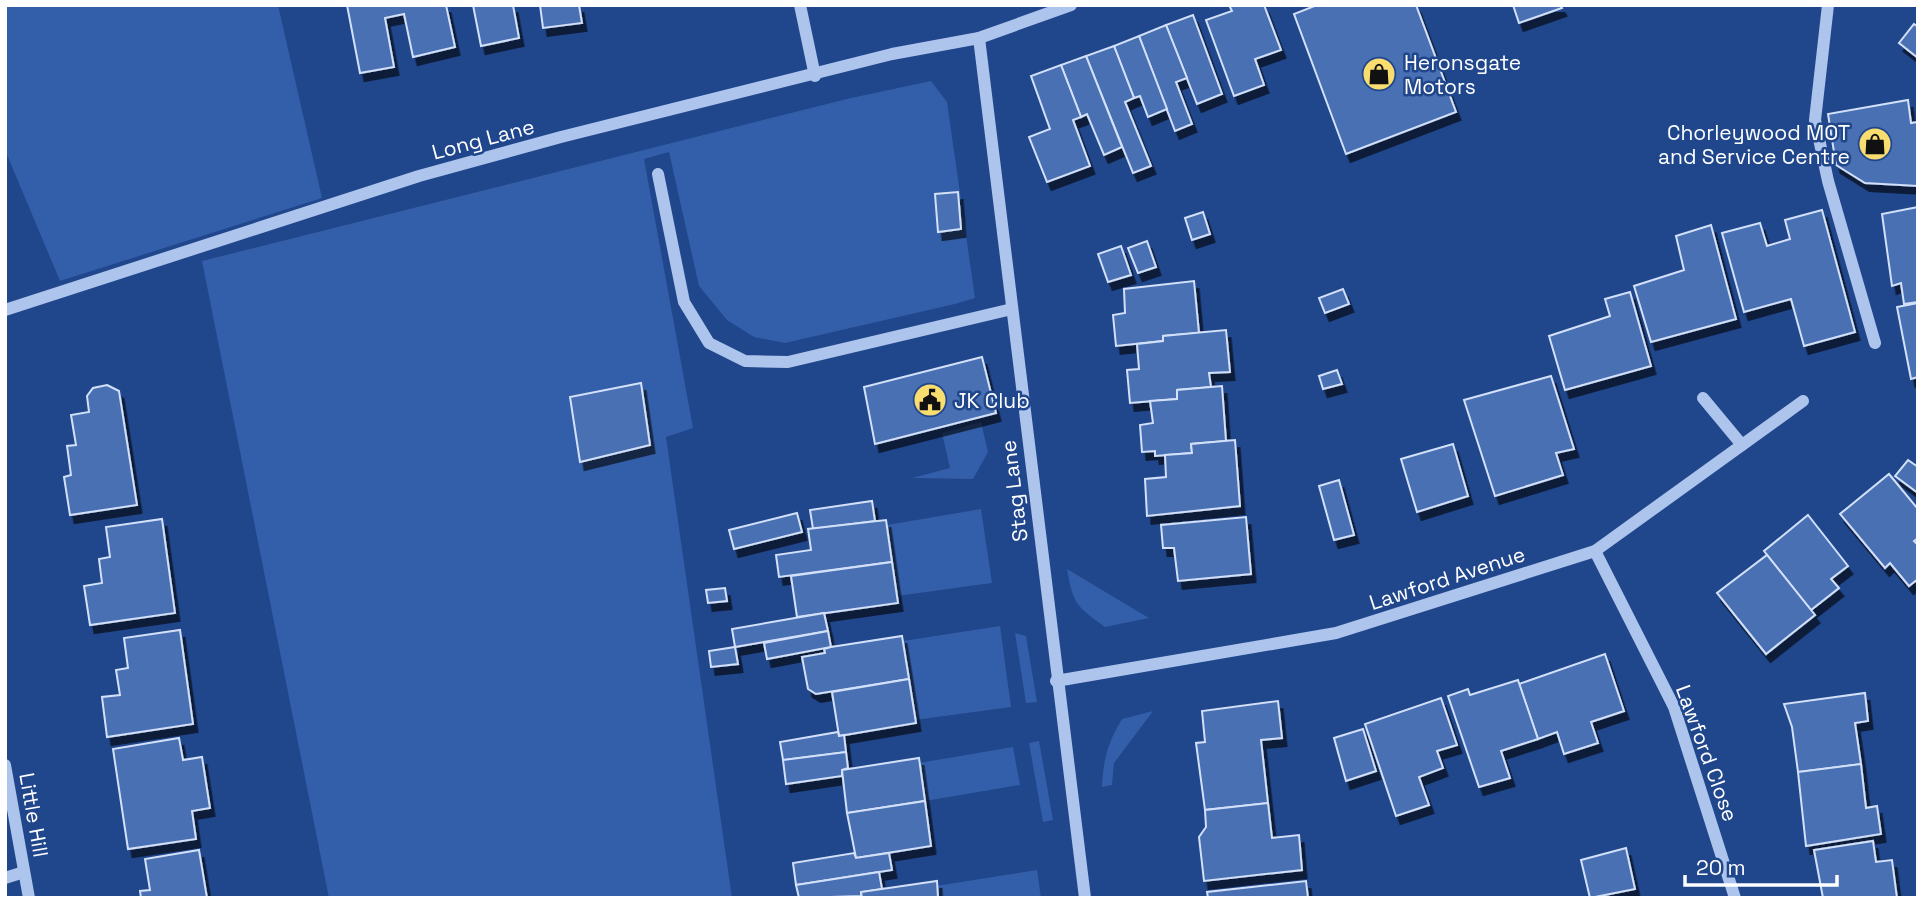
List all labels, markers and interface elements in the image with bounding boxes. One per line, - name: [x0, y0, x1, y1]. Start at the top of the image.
- place label: Heronsgate Motors: [1404, 49, 1521, 100]
- shop icon: Heronsgate Motors: [1360, 55, 1398, 93]
- street label: Long Lane: [429, 112, 537, 166]
- place label: Chorleywood MOT and Service Centre: [1658, 119, 1850, 170]
- shop icon: Chorleywood MOT and Service Centre: [1856, 125, 1894, 163]
- public building icon: JK Club: [911, 381, 949, 419]
- place label: JK Club: [954, 387, 1030, 414]
- street label: Stag Lane: [994, 439, 1034, 543]
- street label: Lawford Avenue: [1366, 540, 1528, 616]
- street label: Lawford Close: [1670, 681, 1744, 825]
- street label: Little Hill: [13, 771, 55, 859]
- scale bar: [1685, 844, 1837, 888]
- text: 20 m: [1696, 854, 1746, 881]

